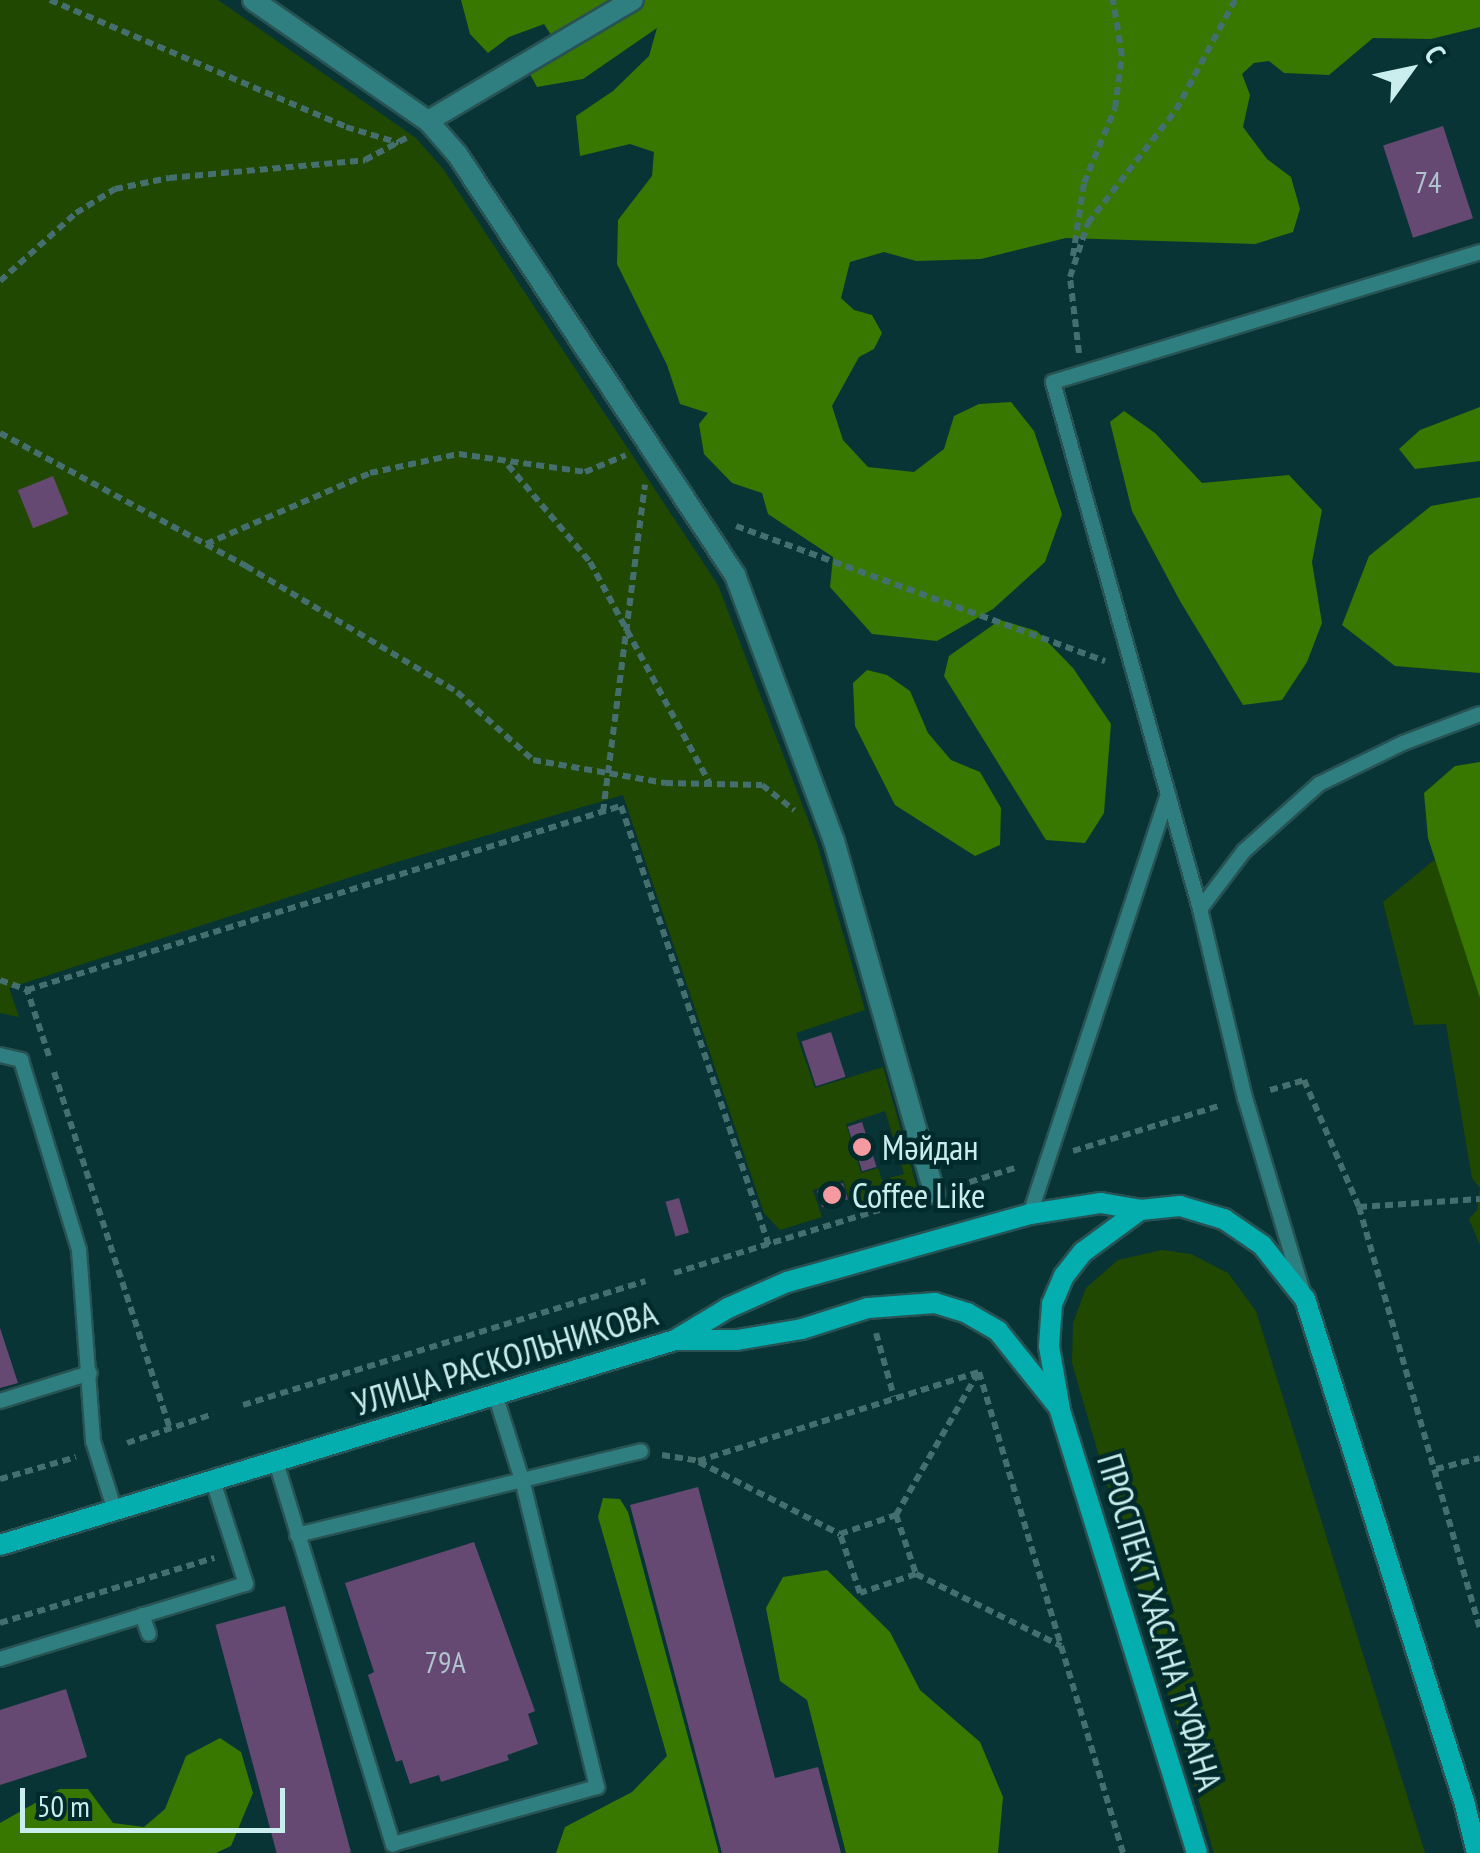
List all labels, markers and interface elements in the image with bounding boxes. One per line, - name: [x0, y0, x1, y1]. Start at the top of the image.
- north arrow: [1360, 20, 1460, 120]
- text: С: [1417, 38, 1455, 69]
- house number: 74: [1415, 164, 1441, 200]
- place label: Мәйдан: [882, 1126, 978, 1168]
- marker: Мәйдан: [851, 1136, 873, 1158]
- place label: Coffee Like: [852, 1174, 985, 1216]
- marker: Coffee Like: [821, 1184, 843, 1206]
- street label: УЛИЦА РАСКОЛЬНИКОВА: [347, 1292, 663, 1424]
- street label: ПРОСПЕКТ ХАСАНА ТУФАНА: [1088, 1447, 1232, 1797]
- house number: 79А: [424, 1644, 466, 1680]
- scale bar: [25, 1768, 290, 1830]
- text: 50 m: [37, 1786, 90, 1825]

